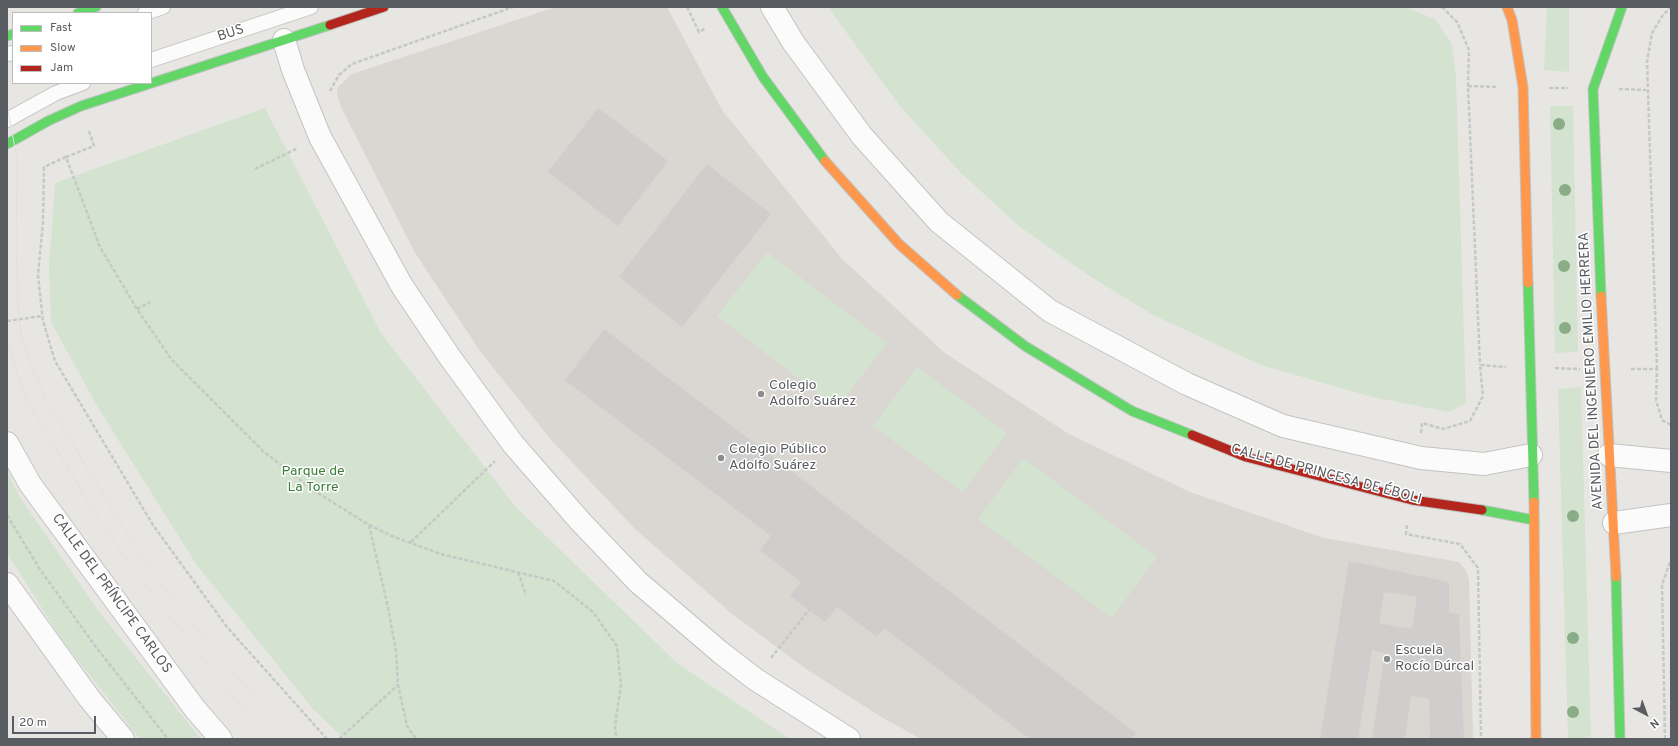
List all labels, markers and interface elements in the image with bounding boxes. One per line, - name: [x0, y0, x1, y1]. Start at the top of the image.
- legend: [12, 12, 152, 84]
- text: Fast: [50, 20, 72, 36]
- street label: BUS: [216, 22, 246, 46]
- text: Slow: [50, 40, 76, 56]
- text: Jam: [50, 60, 73, 76]
- street label: AVENIDA DEL INGENIERO EMILIO HERRERA: [1576, 232, 1608, 510]
- place label: Colegio Adolfo Suárez: [769, 378, 856, 410]
- marker: Colegio Adolfo Suárez: [756, 389, 766, 399]
- street label: CALLE DE PRINCESA DE ÉBOLI: [1229, 441, 1423, 509]
- place label: Colegio Público Adolfo Suárez: [729, 442, 826, 474]
- marker: Colegio Público Adolfo Suárez: [716, 453, 726, 463]
- park label: Parque de La Torre: [281, 464, 345, 496]
- street label: CALLE DEL PRÍNCIPE CARLOS: [47, 511, 175, 677]
- place label: Escuela Rocío Dúrcal: [1395, 643, 1474, 676]
- marker: Escuela Rocío Dúrcal: [1382, 654, 1392, 664]
- north arrow: [1626, 694, 1666, 734]
- scale bar: [14, 708, 98, 734]
- text: 20 m: [19, 715, 47, 731]
- text: N: [1646, 715, 1661, 731]

